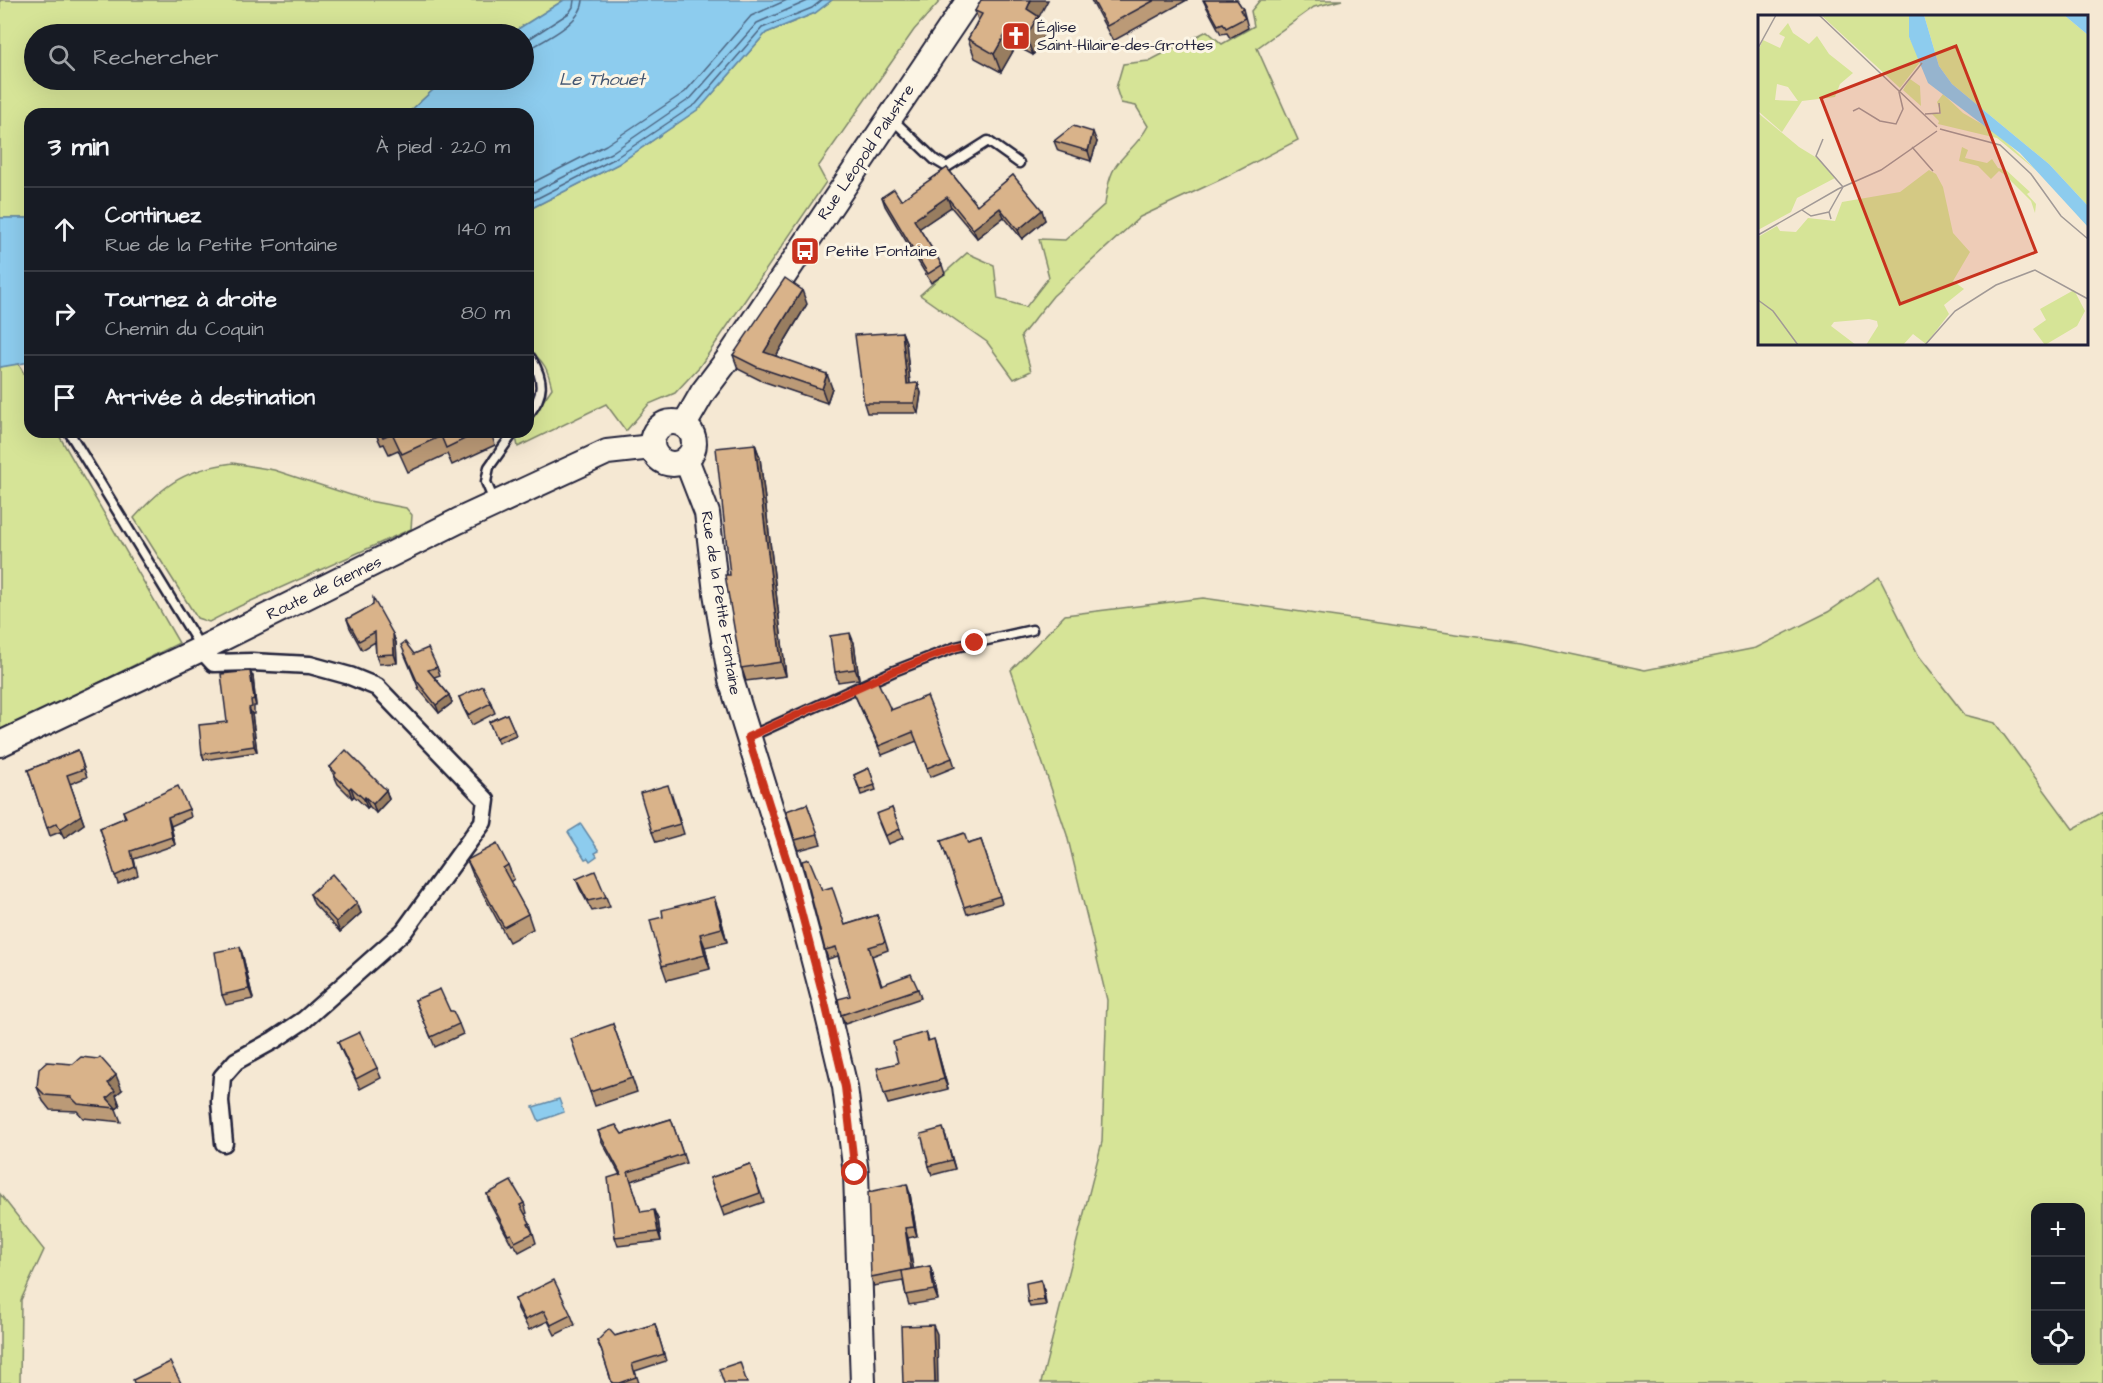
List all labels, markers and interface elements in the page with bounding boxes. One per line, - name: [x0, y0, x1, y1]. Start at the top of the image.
- inset map: [1758, 15, 2088, 345]
- place label: Église Saint-Hilaire-des-Grottes: [1037, 16, 1213, 56]
- church icon: Église Saint-Hilaire-des-Grottes: [1000, 20, 1032, 52]
- search box: [24, 24, 534, 90]
- icon: search: [45, 41, 78, 74]
- text: Rechercher: [93, 42, 218, 73]
- water label: Le Thouet: [559, 67, 647, 92]
- street label: Rue Léopold Palustre: [812, 80, 920, 224]
- text: 3 min: [48, 129, 109, 165]
- text: À pied · 220 m: [376, 133, 510, 161]
- text: Continuez: [105, 200, 201, 231]
- icon: ahead: [48, 213, 81, 246]
- text: 140 m: [458, 215, 510, 243]
- text: Rue de la Petite Fontaine: [105, 231, 337, 259]
- bus stop icon: Petite Fontaine: [789, 235, 821, 267]
- place label: Petite Fontaine: [826, 240, 937, 262]
- text: Tournez à droite: [105, 284, 277, 315]
- icon: right: [48, 297, 81, 330]
- text: 80 m: [461, 299, 510, 327]
- text: Chemin du Coquin: [105, 315, 264, 343]
- icon: arrive: [48, 381, 81, 414]
- text: Arrivée à destination: [105, 382, 315, 413]
- street label: Rue de la Petite Fontaine: [696, 509, 746, 697]
- street label: Route de Gennes: [263, 551, 385, 625]
- route end: [961, 629, 987, 655]
- route start: [841, 1159, 867, 1185]
- map controls: [2031, 1203, 2085, 1365]
- button: +: [2031, 1203, 2085, 1257]
- button: −: [2031, 1257, 2085, 1311]
- button: locate: [2031, 1311, 2085, 1365]

